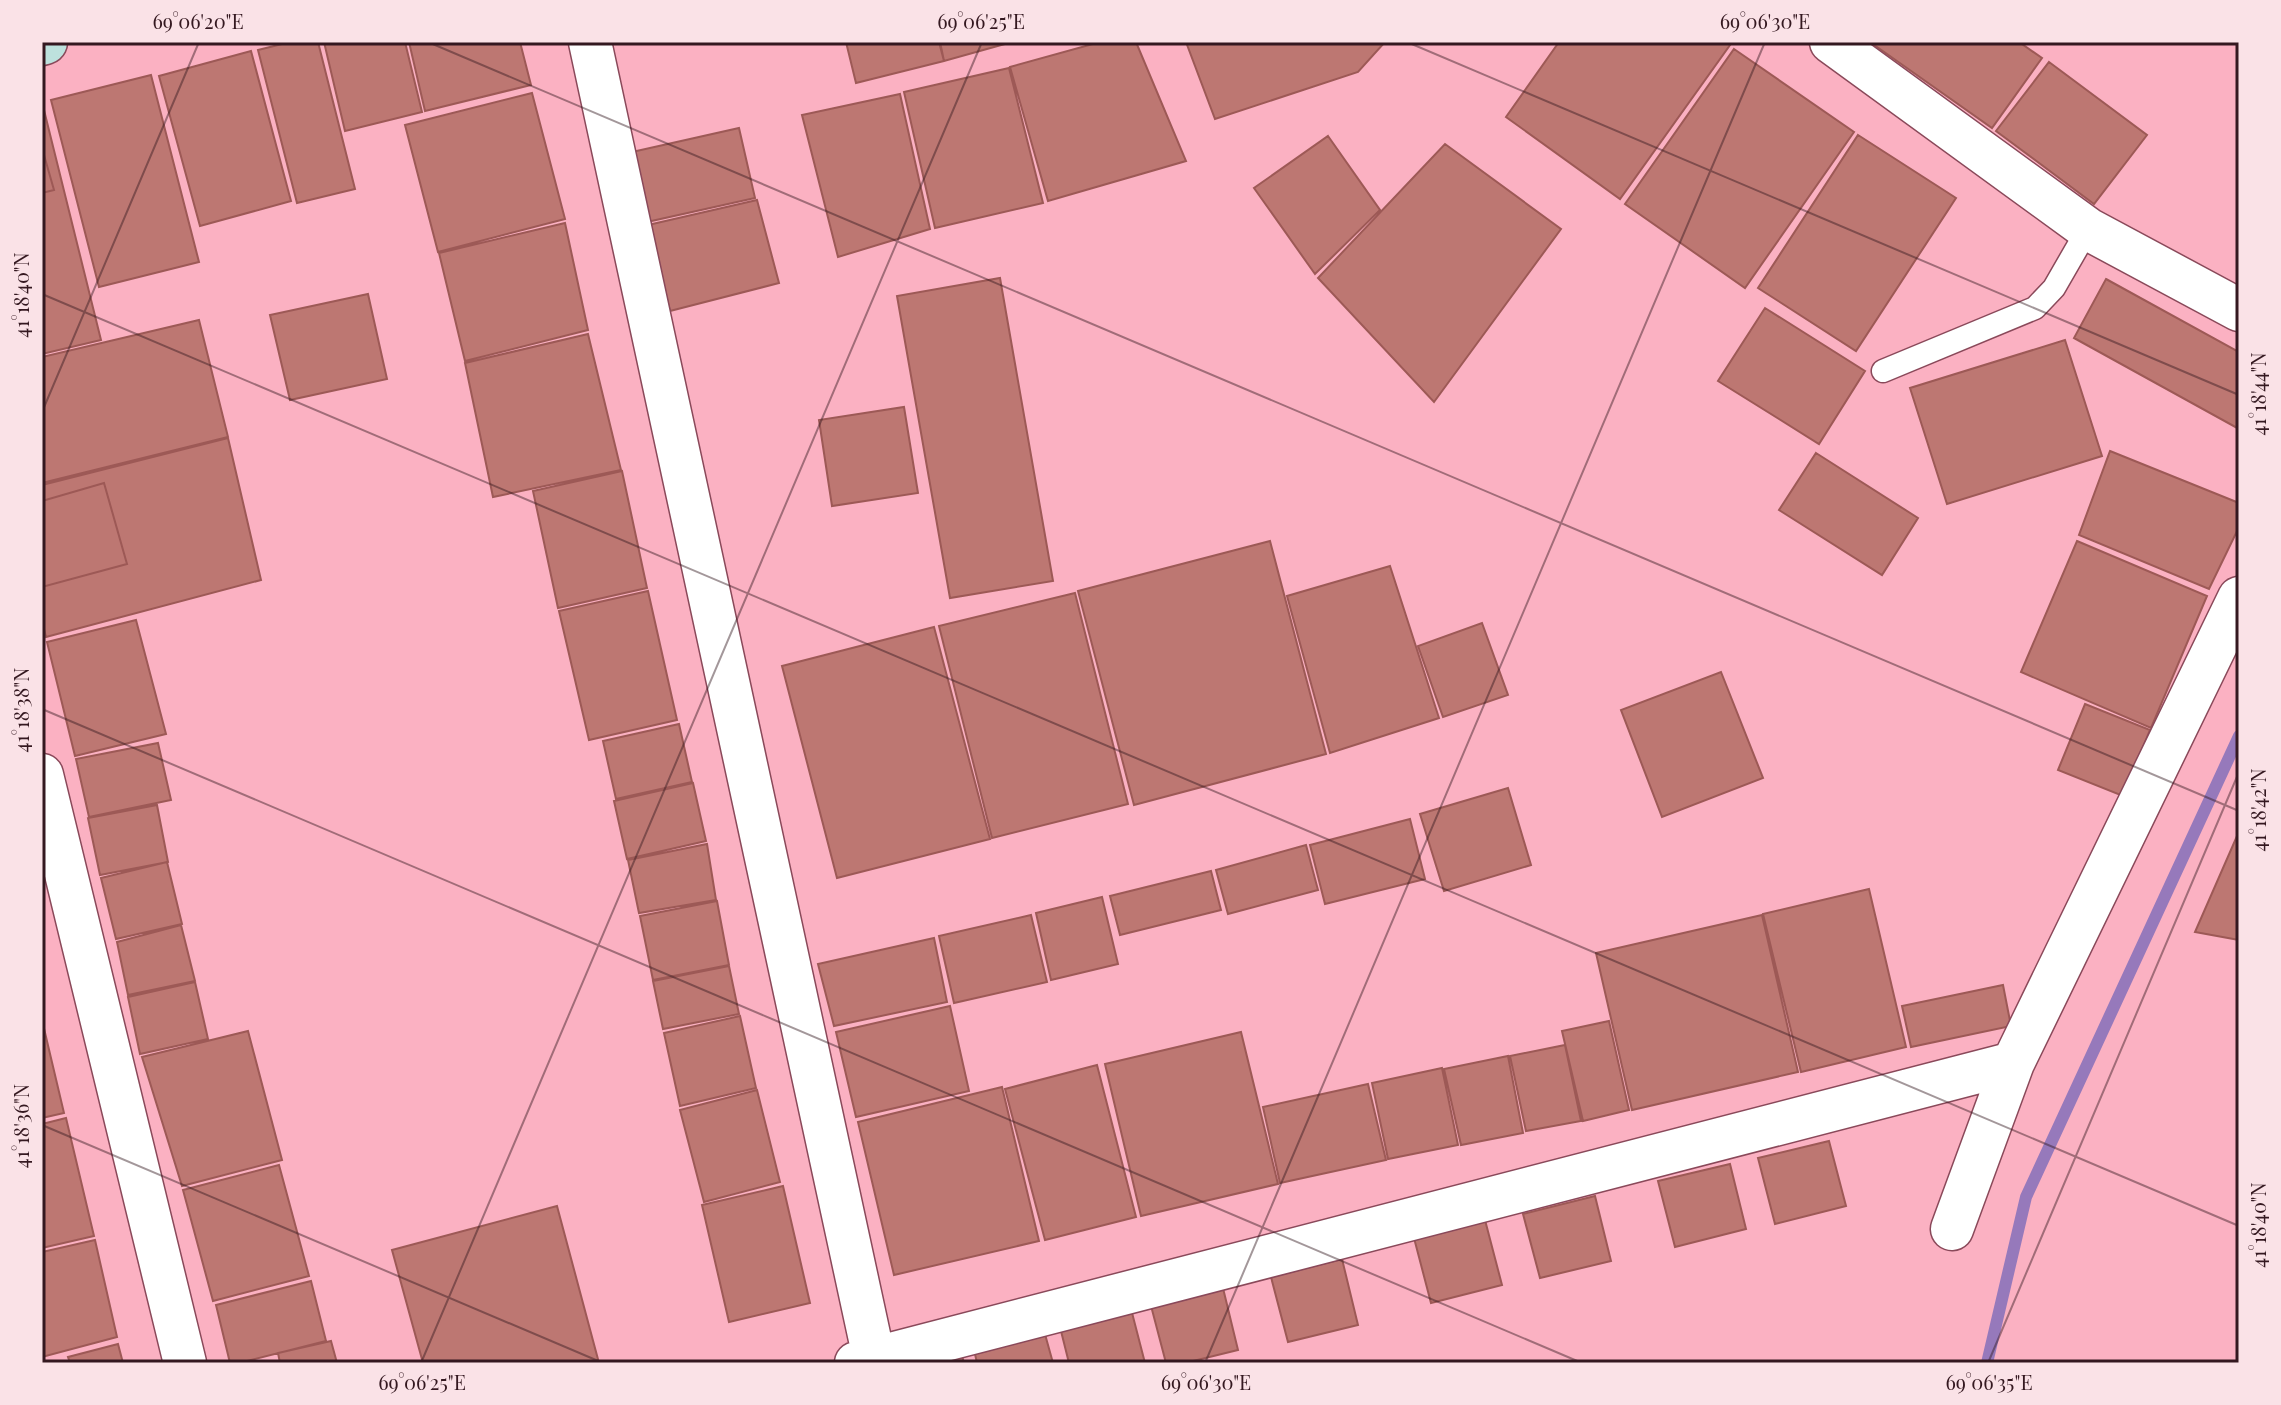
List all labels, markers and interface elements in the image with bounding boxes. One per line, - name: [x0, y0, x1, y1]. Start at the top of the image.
- text: 69°06'20"E: [152, 7, 244, 34]
- text: 69°06'25"E: [937, 7, 1025, 34]
- text: 69°06'30"E: [1720, 7, 1810, 34]
- text: 41°18'40"N: [7, 252, 34, 338]
- text: 41°18'44"N: [2244, 352, 2271, 436]
- text: 41°18'38"N: [7, 668, 34, 752]
- text: 41°18'42"N: [2244, 768, 2271, 852]
- text: 41°18'36"N: [7, 1084, 34, 1168]
- text: 41°18'40"N: [2244, 1182, 2271, 1268]
- text: 69°06'25"E: [378, 1368, 466, 1395]
- text: 69°06'30"E: [1161, 1368, 1251, 1395]
- text: 69°06'35"E: [1945, 1368, 2033, 1395]

